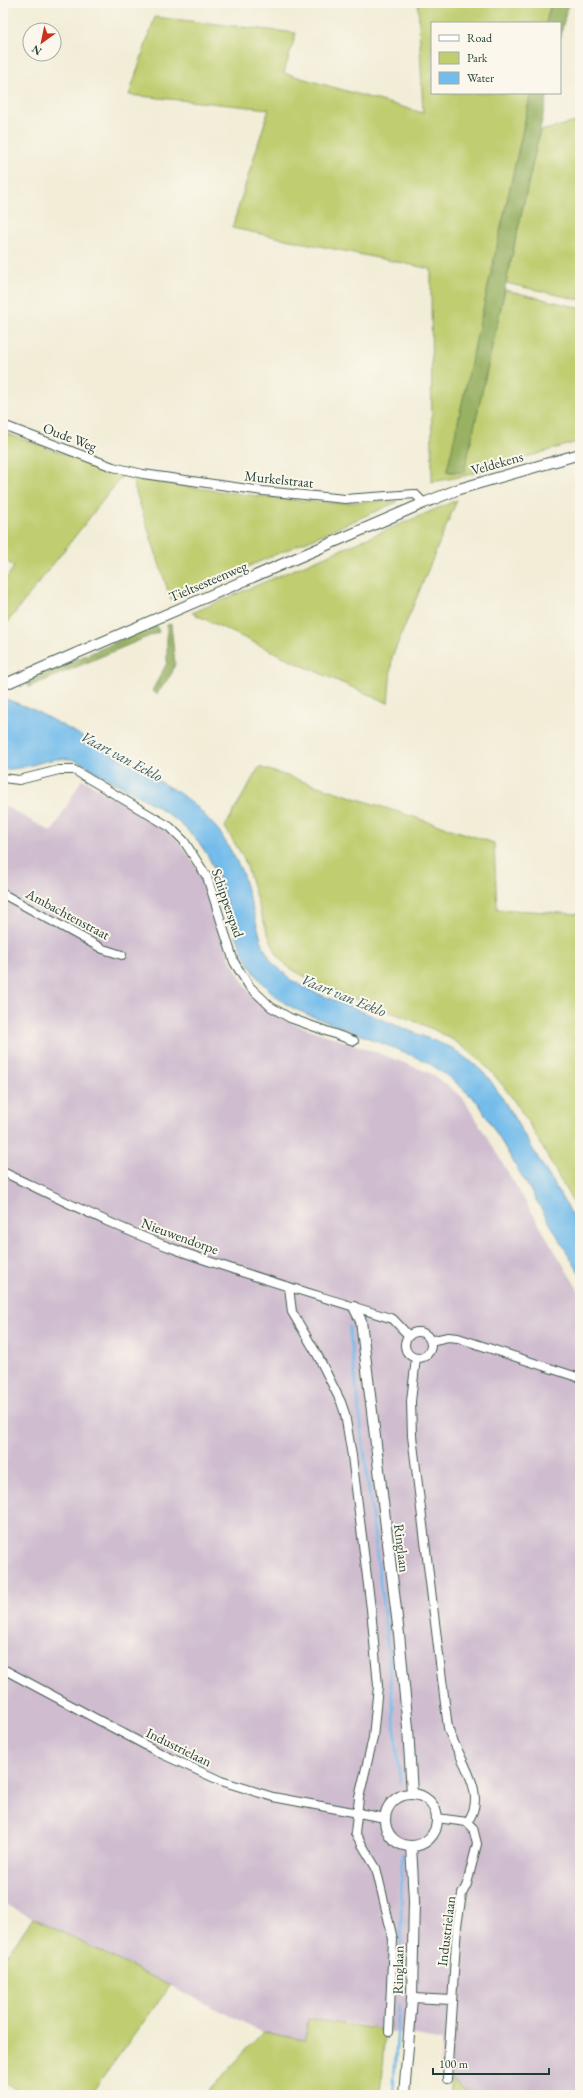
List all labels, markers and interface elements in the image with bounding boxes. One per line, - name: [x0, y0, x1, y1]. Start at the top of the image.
- north arrow: [22, 22, 62, 62]
- legend: [431, 22, 561, 94]
- text: Road: [467, 30, 493, 46]
- text: N: [29, 42, 44, 59]
- text: Park: [467, 50, 488, 66]
- text: Water: [467, 70, 494, 86]
- street label: Oude Weg: [40, 418, 100, 456]
- street label: Veldekens: [469, 447, 526, 479]
- street label: Murkelstraat: [244, 466, 315, 492]
- street label: Tieltsesteenweg: [166, 556, 251, 606]
- water label: Vaart van Eeklo: [78, 726, 166, 786]
- street label: Schipperspad: [208, 866, 248, 941]
- street label: Ambachtenstraat: [22, 884, 114, 944]
- water label: Vaart van Eeklo: [299, 969, 390, 1021]
- street label: Nieuwendorpe: [139, 1214, 222, 1258]
- street label: Ringlaan: [390, 1523, 414, 1574]
- street label: Industrielaan: [143, 1723, 215, 1771]
- street label: Industrielaan: [433, 1894, 459, 1967]
- street label: Ringlaan: [389, 1945, 407, 1995]
- scale bar: [433, 2050, 549, 2076]
- text: 100 m: [439, 2056, 469, 2072]

